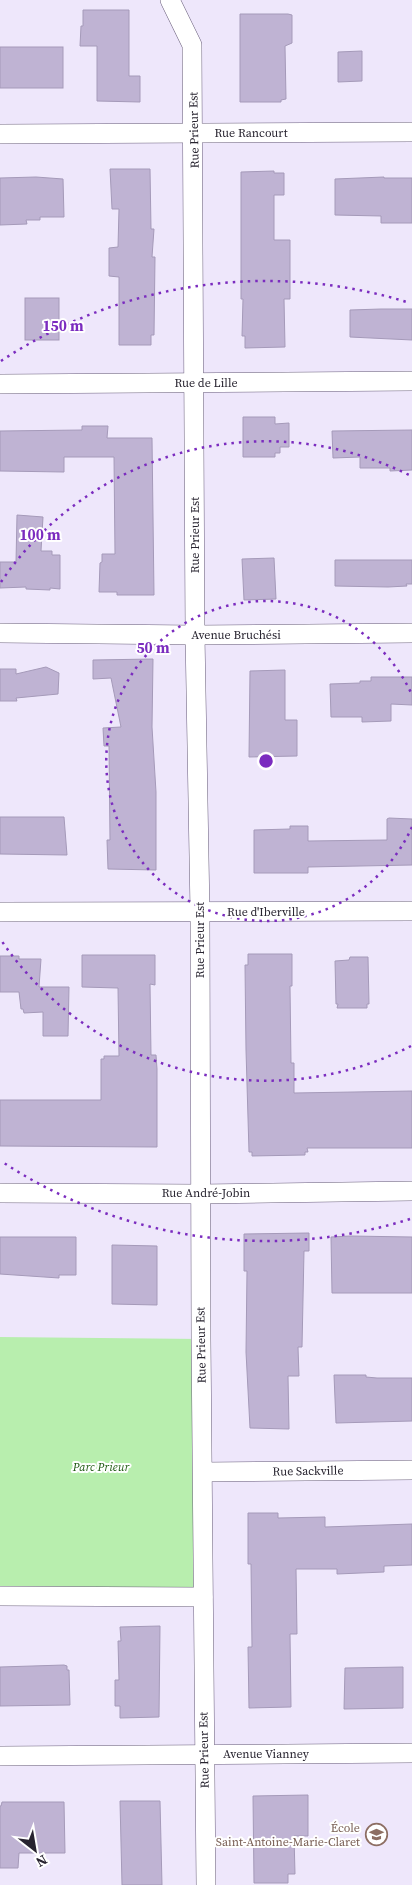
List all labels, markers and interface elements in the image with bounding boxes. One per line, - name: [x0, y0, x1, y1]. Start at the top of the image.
- street label: Rue Prieur Est: [185, 92, 203, 168]
- street label: Rue Rancourt: [214, 125, 288, 141]
- text: 150 m: [42, 315, 84, 336]
- street label: Rue de Lille: [174, 375, 238, 391]
- street label: Rue Prieur Est: [187, 497, 203, 573]
- text: 100 m: [19, 524, 61, 545]
- street label: Avenue Bruchési: [191, 627, 281, 643]
- text: 50 m: [136, 637, 170, 658]
- centre of rings: [257, 752, 275, 770]
- street label: Rue Prieur Est: [192, 902, 208, 978]
- street label: Rue d'Iberville: [227, 904, 305, 920]
- street label: Rue André-Jobin: [162, 1185, 250, 1201]
- street label: Rue Prieur Est: [192, 1307, 210, 1383]
- park label: Parc Prieur: [72, 1459, 131, 1475]
- street label: Rue Sackville: [272, 1462, 344, 1480]
- street label: Rue Prieur Est: [195, 1712, 213, 1788]
- street label: Avenue Vianney: [223, 1746, 310, 1762]
- place label: École Saint-Antoine-Marie-Claret: [216, 1820, 360, 1850]
- school or university icon: École Saint-Antoine-Marie-Claret: [364, 1823, 388, 1847]
- north arrow: [10, 1825, 60, 1875]
- text: N: [32, 1850, 51, 1872]

